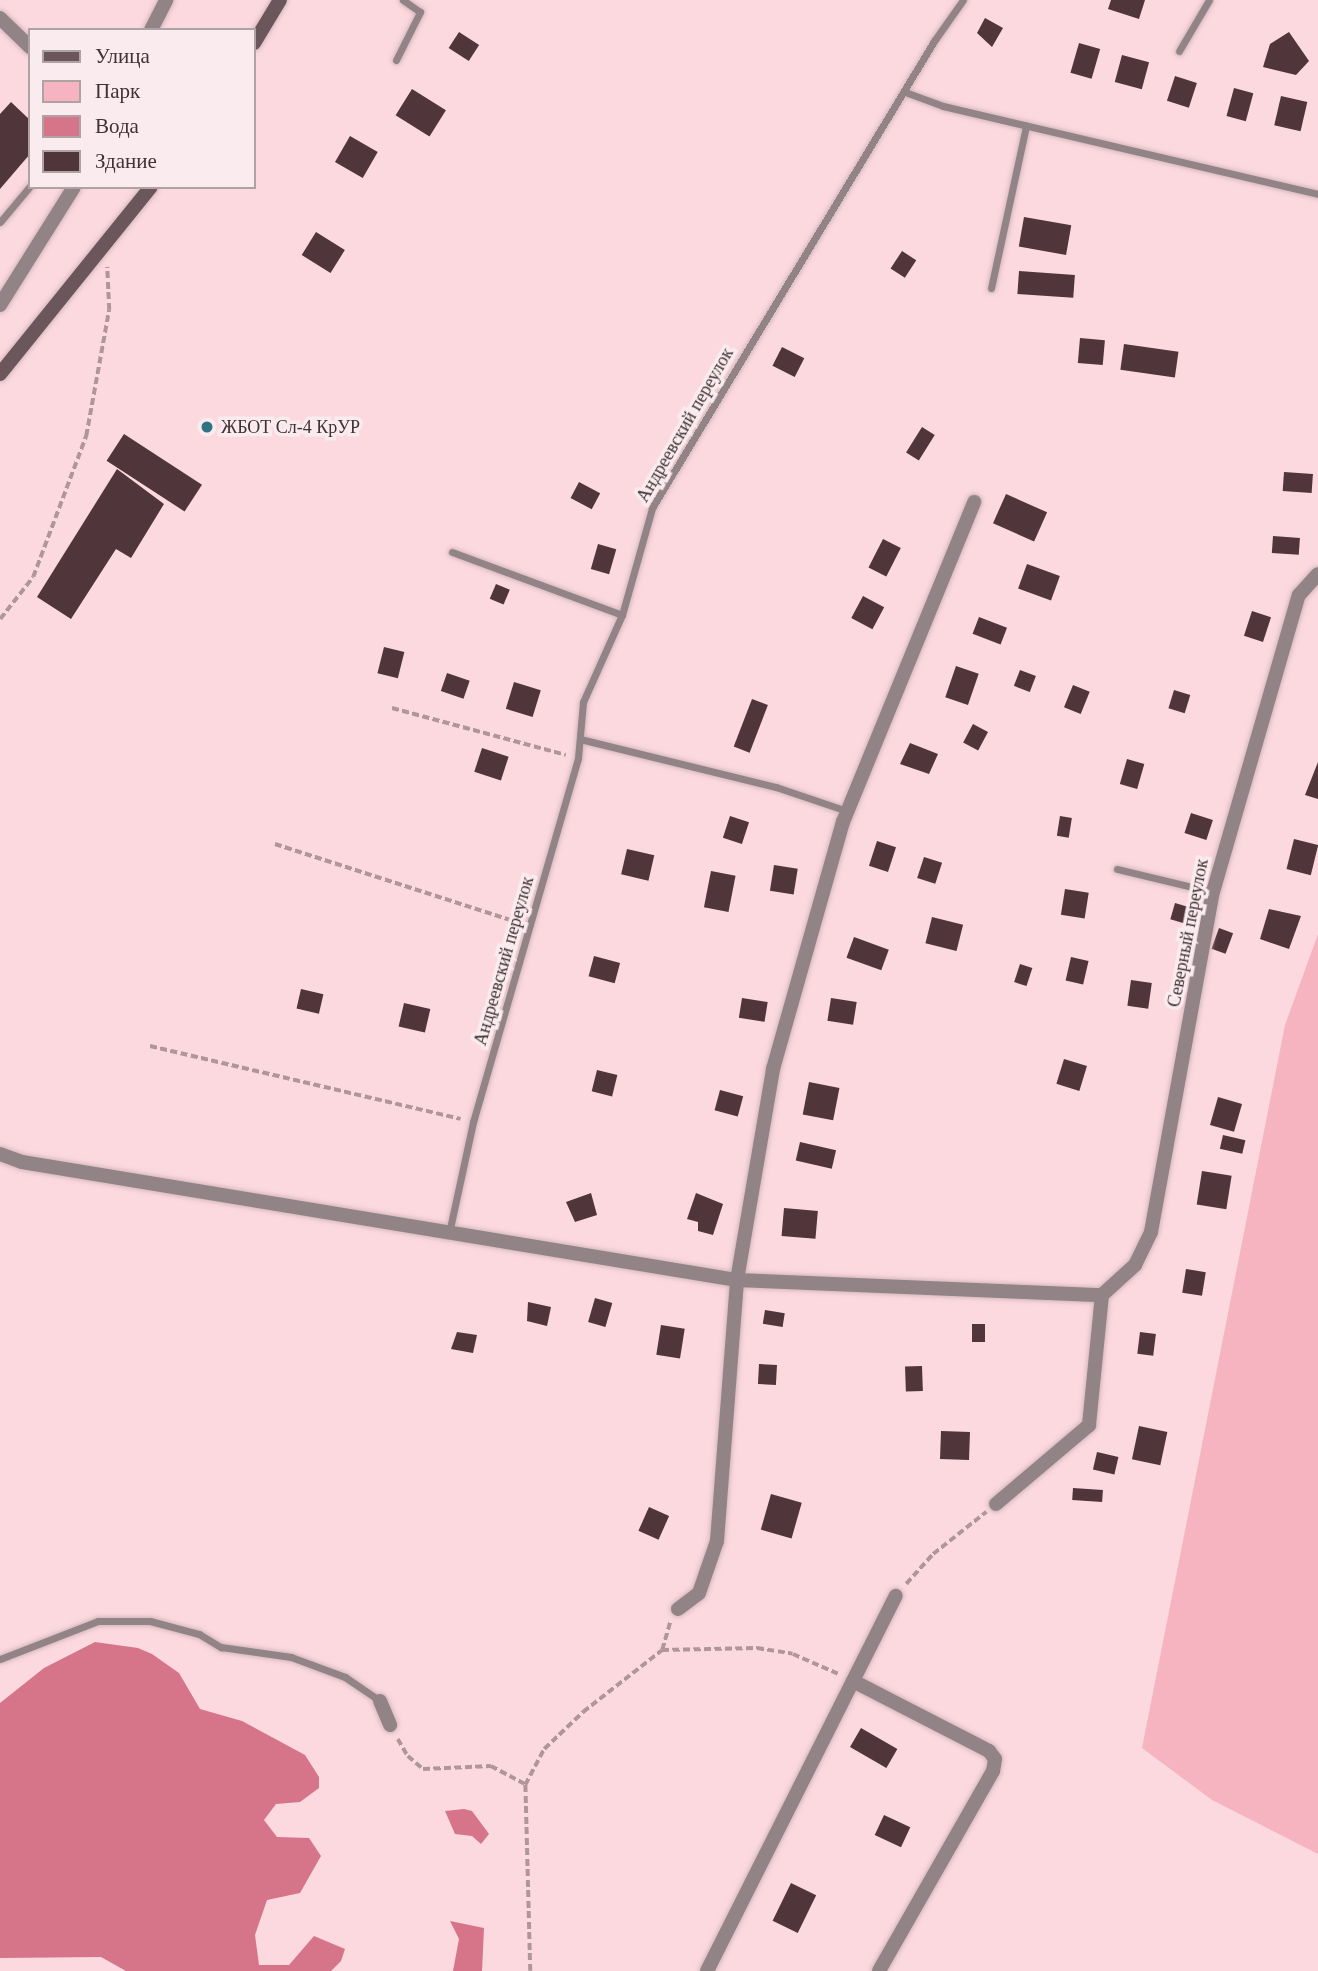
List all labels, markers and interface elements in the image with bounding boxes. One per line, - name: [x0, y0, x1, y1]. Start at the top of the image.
- legend: [28, 28, 256, 189]
- text: Улица: [95, 44, 150, 68]
- text: Парк: [95, 79, 140, 103]
- text: Вода: [95, 114, 139, 138]
- text: Здание: [95, 149, 157, 173]
- street label: Андреевский переулок: [632, 344, 738, 506]
- place label: ЖБОТ Сл-4 КрУР: [221, 416, 360, 438]
- marker: ЖБОТ Сл-4 КрУР: [199, 419, 215, 435]
- street label: Северный переулок: [1163, 857, 1213, 1009]
- street label: Андреевский переулок: [470, 874, 538, 1048]

